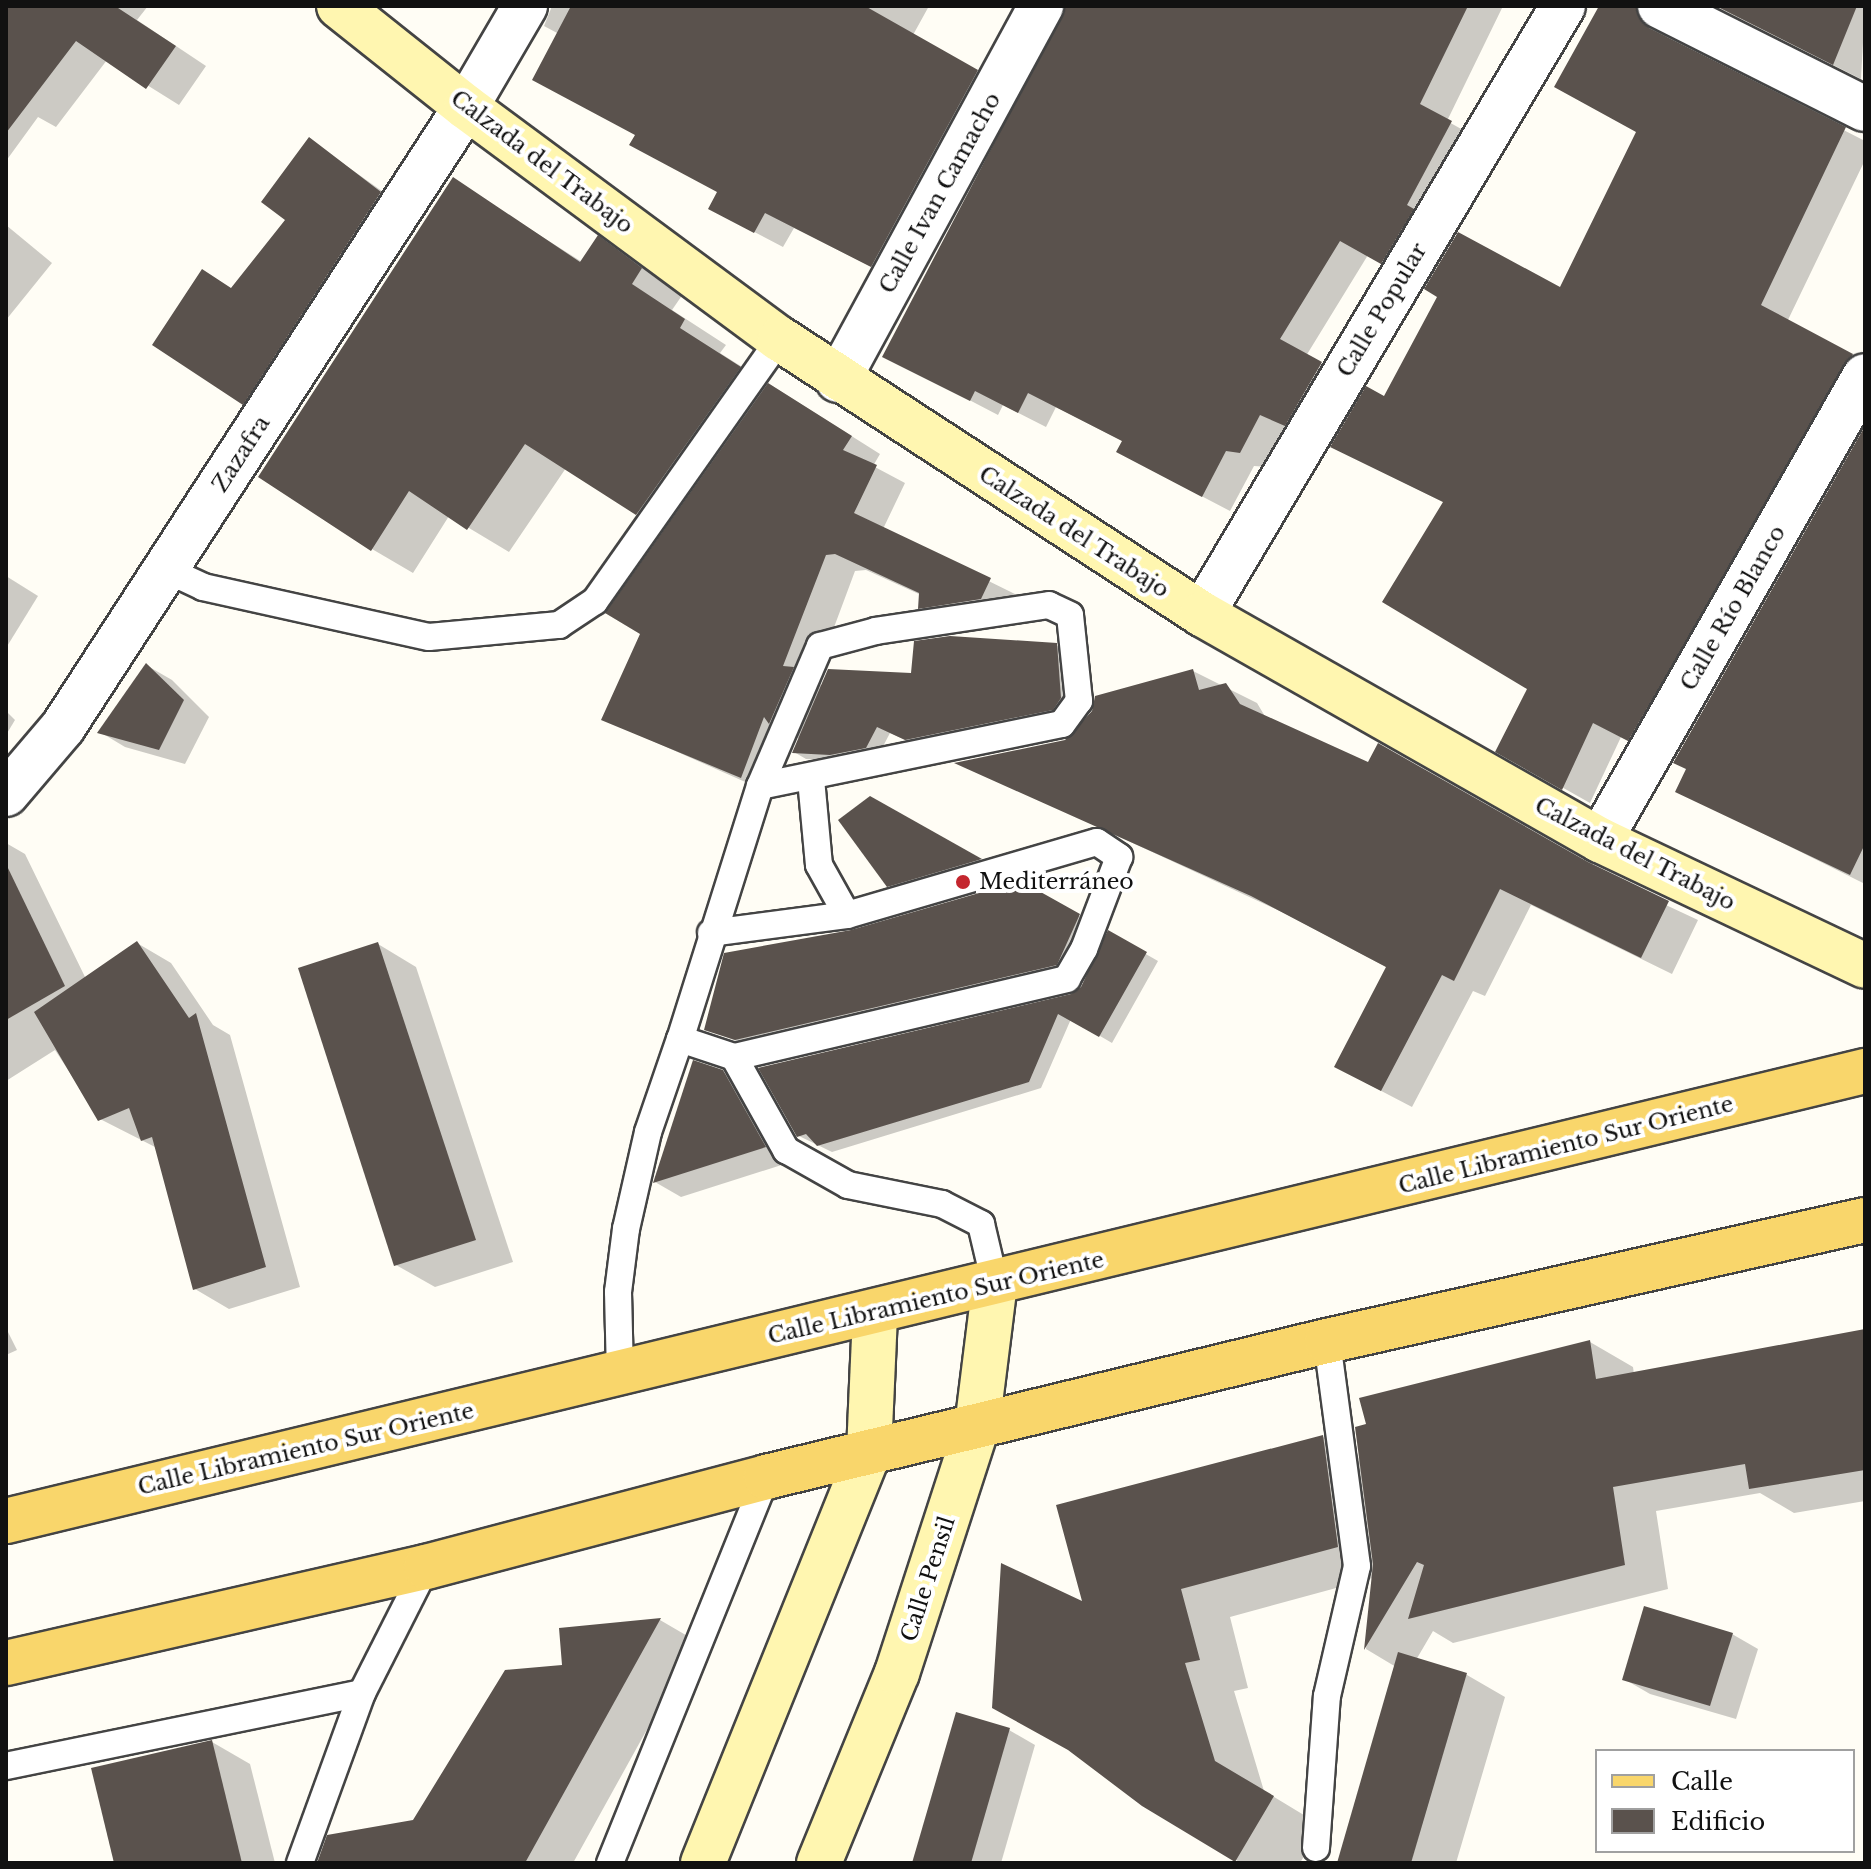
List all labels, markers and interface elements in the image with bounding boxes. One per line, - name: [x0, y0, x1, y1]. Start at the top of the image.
- street label: Calzada del Trabajo: [445, 85, 639, 239]
- street label: Calle Ivan Camacho: [874, 88, 1006, 298]
- street label: Calle Popular: [1332, 238, 1432, 382]
- street label: Zazafra: [207, 411, 275, 497]
- street label: Calzada del Trabajo: [974, 460, 1174, 604]
- street label: Calle Río Blanco: [1675, 521, 1791, 695]
- street label: Calzada del Trabajo: [1530, 792, 1740, 916]
- place label: Mediterráneo: [979, 869, 1134, 895]
- marker: Mediterráneo: [954, 873, 972, 891]
- street label: Calle Libramiento Sur Oriente: [1396, 1090, 1736, 1200]
- street label: Calle Libramiento Sur Oriente: [765, 1246, 1107, 1350]
- street label: Calle Libramiento Sur Oriente: [135, 1397, 477, 1501]
- street label: Calle Pensil: [895, 1513, 961, 1645]
- legend: [1595, 1749, 1855, 1853]
- text: Calle: [1671, 1767, 1733, 1796]
- text: Edificio: [1671, 1807, 1765, 1836]

